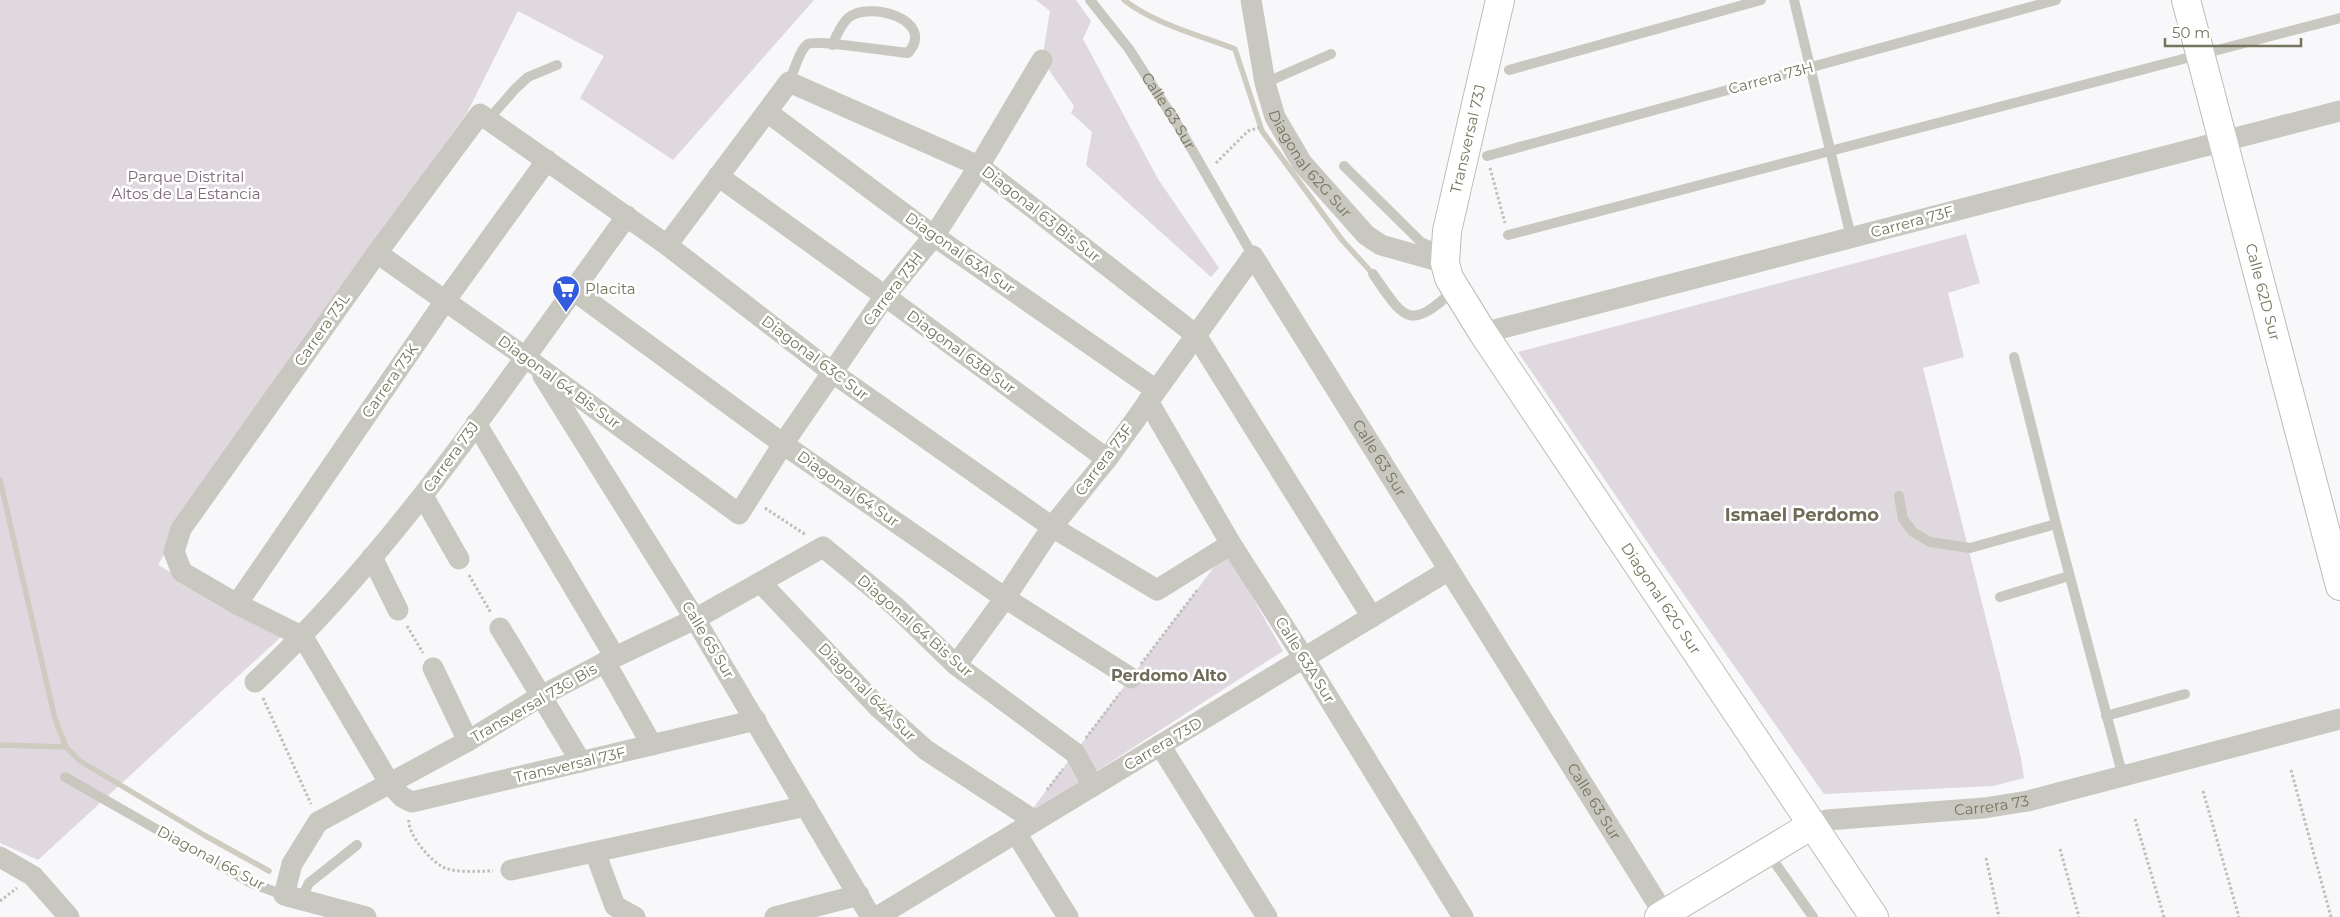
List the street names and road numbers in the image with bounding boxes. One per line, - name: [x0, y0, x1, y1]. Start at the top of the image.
- street label: Carrera 73H: [1726, 57, 1816, 98]
- street label: Calle 63 Sur: [1137, 69, 1200, 153]
- street label: Transversal 73J: [1446, 82, 1489, 195]
- street label: Diagonal 62G Sur: [1264, 108, 1356, 222]
- street label: Diagonal 63 Bis Sur: [978, 161, 1104, 266]
- street label: Carrera 73F: [1868, 201, 1955, 242]
- street label: Diagonal 63A Sur: [902, 208, 1019, 298]
- street label: Calle 62D Sur: [2241, 241, 2285, 343]
- street label: Carrera 73H: [859, 248, 927, 329]
- street label: Carrera 73L: [290, 290, 354, 370]
- street label: Diagonal 63B Sur: [903, 306, 1019, 398]
- street label: Diagonal 63C Sur: [758, 311, 873, 404]
- street label: Diagonal 64 Bis Sur: [494, 331, 624, 432]
- street label: Carrera 73K: [357, 340, 422, 421]
- street label: Calle 63 Sur: [1348, 416, 1411, 500]
- street label: Carrera 73J: [419, 418, 483, 496]
- street label: Carrera 73F: [1070, 420, 1137, 499]
- street label: Diagonal 64 Sur: [794, 446, 903, 531]
- street label: Diagonal 62G Sur: [1617, 539, 1706, 658]
- street label: Diagonal 64 Bis Sur: [854, 570, 977, 681]
- street label: Calle 65 Sur: [678, 597, 739, 682]
- street label: Calle 63A Sur: [1271, 613, 1339, 706]
- street label: Diagonal 64A Sur: [814, 639, 920, 745]
- street label: Transversal 73G Bis: [467, 659, 600, 746]
- street label: Carrera 73D: [1120, 713, 1205, 774]
- street label: Transversal 73F: [512, 742, 627, 787]
- street label: Calle 63 Sur: [1563, 759, 1625, 843]
- street label: Carrera 73: [1953, 791, 2030, 819]
- street label: Diagonal 66 Sur: [154, 821, 268, 894]

